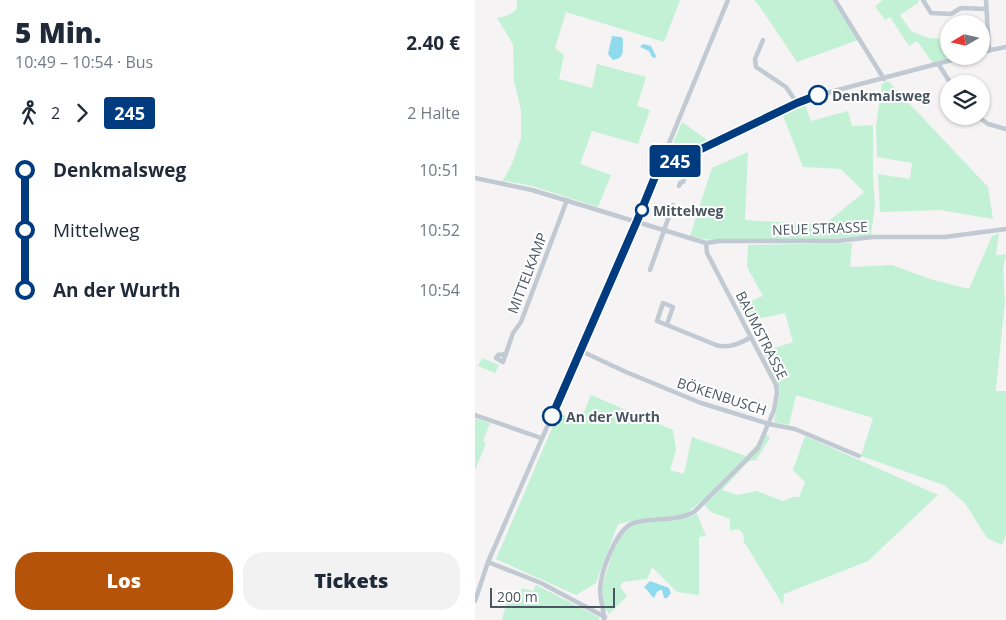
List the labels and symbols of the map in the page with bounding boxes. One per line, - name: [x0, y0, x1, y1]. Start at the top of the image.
- north arrow: [940, 15, 990, 65]
- marker: Denkmalsweg: [808, 85, 828, 105]
- place label: Denkmalsweg: [832, 86, 930, 105]
- line badge: 245: [646, 145, 704, 177]
- place label: Mittelweg: [653, 201, 723, 220]
- marker: Mittelweg: [635, 203, 649, 217]
- street label: NEUE STRASSE: [772, 217, 868, 239]
- street label: MITTELKAMP: [503, 230, 551, 316]
- street label: BAUMSTRASSE: [732, 288, 792, 382]
- street label: BÖKENBUSCH: [675, 373, 769, 419]
- marker: An der Wurth: [542, 406, 562, 426]
- place label: An der Wurth: [566, 407, 660, 426]
- scale bar: [490, 585, 615, 608]

